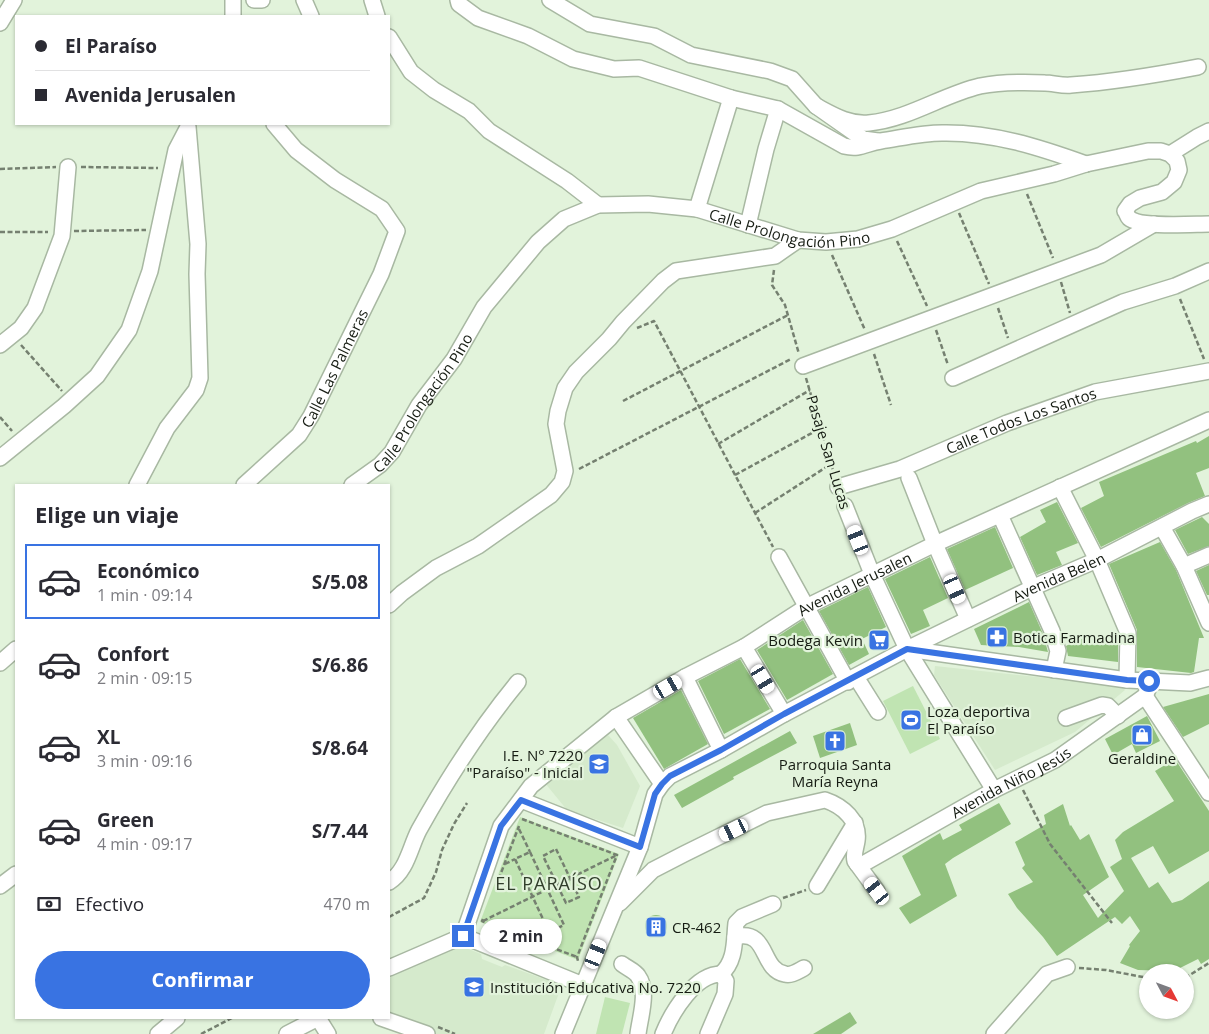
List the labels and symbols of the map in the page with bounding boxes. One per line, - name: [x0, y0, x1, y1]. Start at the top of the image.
- street label: Calle Prolongación Pino: [707, 203, 872, 252]
- street label: Calle Las Palmeras: [296, 306, 372, 431]
- street label: Calle Prolongación Pino: [369, 330, 477, 477]
- street label: Calle Todos Los Santos: [943, 382, 1099, 458]
- street label: Pasaje San Lucas: [802, 393, 856, 511]
- car: [845, 523, 870, 557]
- street label: Avenida Jerusalen: [793, 547, 915, 620]
- street label: Avenida Belen: [1009, 548, 1109, 606]
- car: [942, 572, 967, 606]
- pharmacy icon: Botica Farmadina: [985, 625, 1009, 649]
- place label: Botica Farmadina: [1013, 627, 1135, 647]
- supermarket icon: Bodega Kevin: [867, 628, 891, 652]
- place label: Bodega Kevin: [768, 630, 863, 650]
- car: [748, 662, 777, 696]
- route start: [1138, 670, 1160, 692]
- car: [651, 673, 684, 701]
- place label: Loza deportiva El Paraíso: [927, 701, 1030, 738]
- sports icon: Loza deportiva El Paraíso: [899, 708, 923, 732]
- shop icon: Geraldine: [1130, 723, 1154, 747]
- church icon: Parroquia Santa María Reyna: [823, 729, 847, 753]
- street label: Avenida Niño Jesús: [947, 742, 1075, 822]
- place label: I.E. N° 7220 "Paraíso" - Inicial: [466, 745, 583, 782]
- place label: Geraldine: [1108, 748, 1176, 768]
- school or university icon: I.E. N° 7220 "Paraíso" - Inicial: [587, 752, 611, 776]
- place label: Parroquia Santa María Reyna: [779, 754, 891, 791]
- car: [717, 817, 750, 843]
- district label: EL PARAÍSO: [495, 871, 603, 895]
- car: [861, 875, 892, 907]
- building icon: CR-462: [644, 915, 668, 939]
- place label: CR-462: [672, 917, 721, 937]
- callout: 2 min: [480, 918, 563, 954]
- route end: [452, 925, 474, 947]
- car: [583, 937, 608, 971]
- north arrow: [1139, 964, 1194, 1019]
- school or university icon: Institución Educativa No. 7220: [462, 975, 486, 999]
- place label: Institución Educativa No. 7220: [490, 977, 701, 997]

